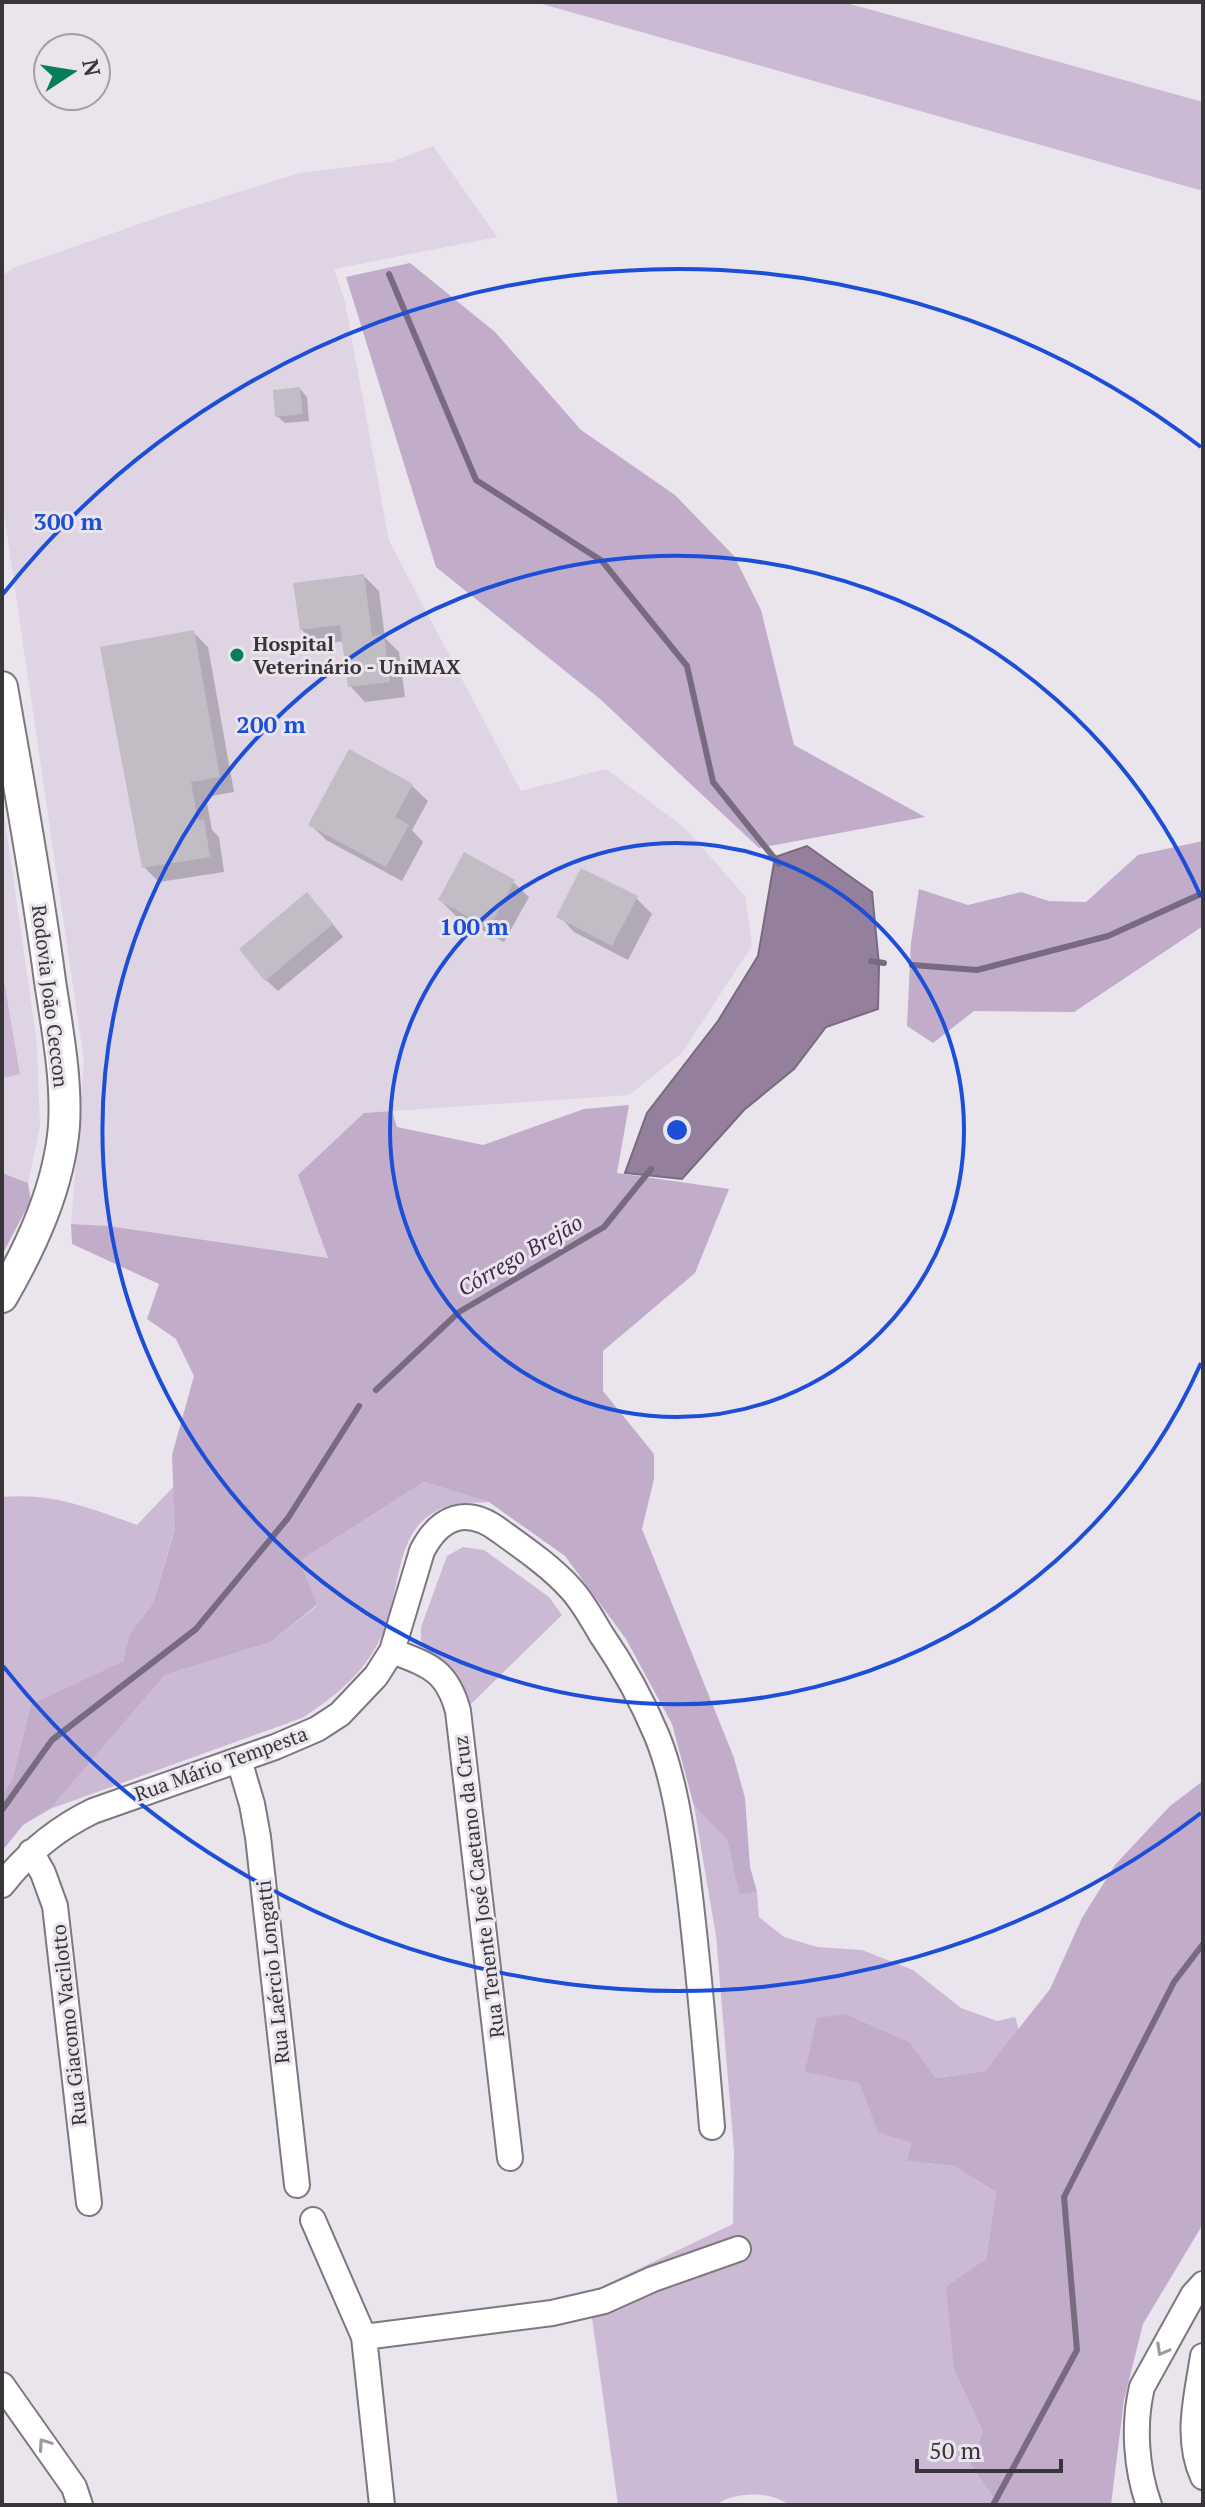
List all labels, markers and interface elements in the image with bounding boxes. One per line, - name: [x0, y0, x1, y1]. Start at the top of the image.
- north arrow: [32, 32, 112, 112]
- text: N: [76, 57, 108, 79]
- text: 300 m: [33, 505, 103, 537]
- place label: Hospital Veterinário - UniMAX: [253, 630, 461, 680]
- marker: Hospital Veterinário - UniMAX: [228, 646, 246, 664]
- text: 200 m: [236, 708, 306, 740]
- street label: Rodovia João Ceccon: [26, 903, 75, 1089]
- text: 100 m: [439, 910, 509, 942]
- centre of rings: [663, 1116, 691, 1144]
- water label: Córrego Brejão: [452, 1207, 588, 1302]
- street label: Rua Mário Tempesta: [131, 1720, 311, 1807]
- street label: Rua Tenente José Caetano da Cruz: [447, 1734, 510, 2040]
- street label: Rua Laércio Longatti: [249, 1879, 296, 2065]
- street label: Rua Giacomo Vacilotto: [45, 1923, 92, 2127]
- one-way arrow: [1156, 2341, 1172, 2356]
- scale bar: [917, 2423, 1061, 2473]
- text: 50 m: [929, 2434, 981, 2466]
- one-way arrow: [39, 2438, 54, 2452]

